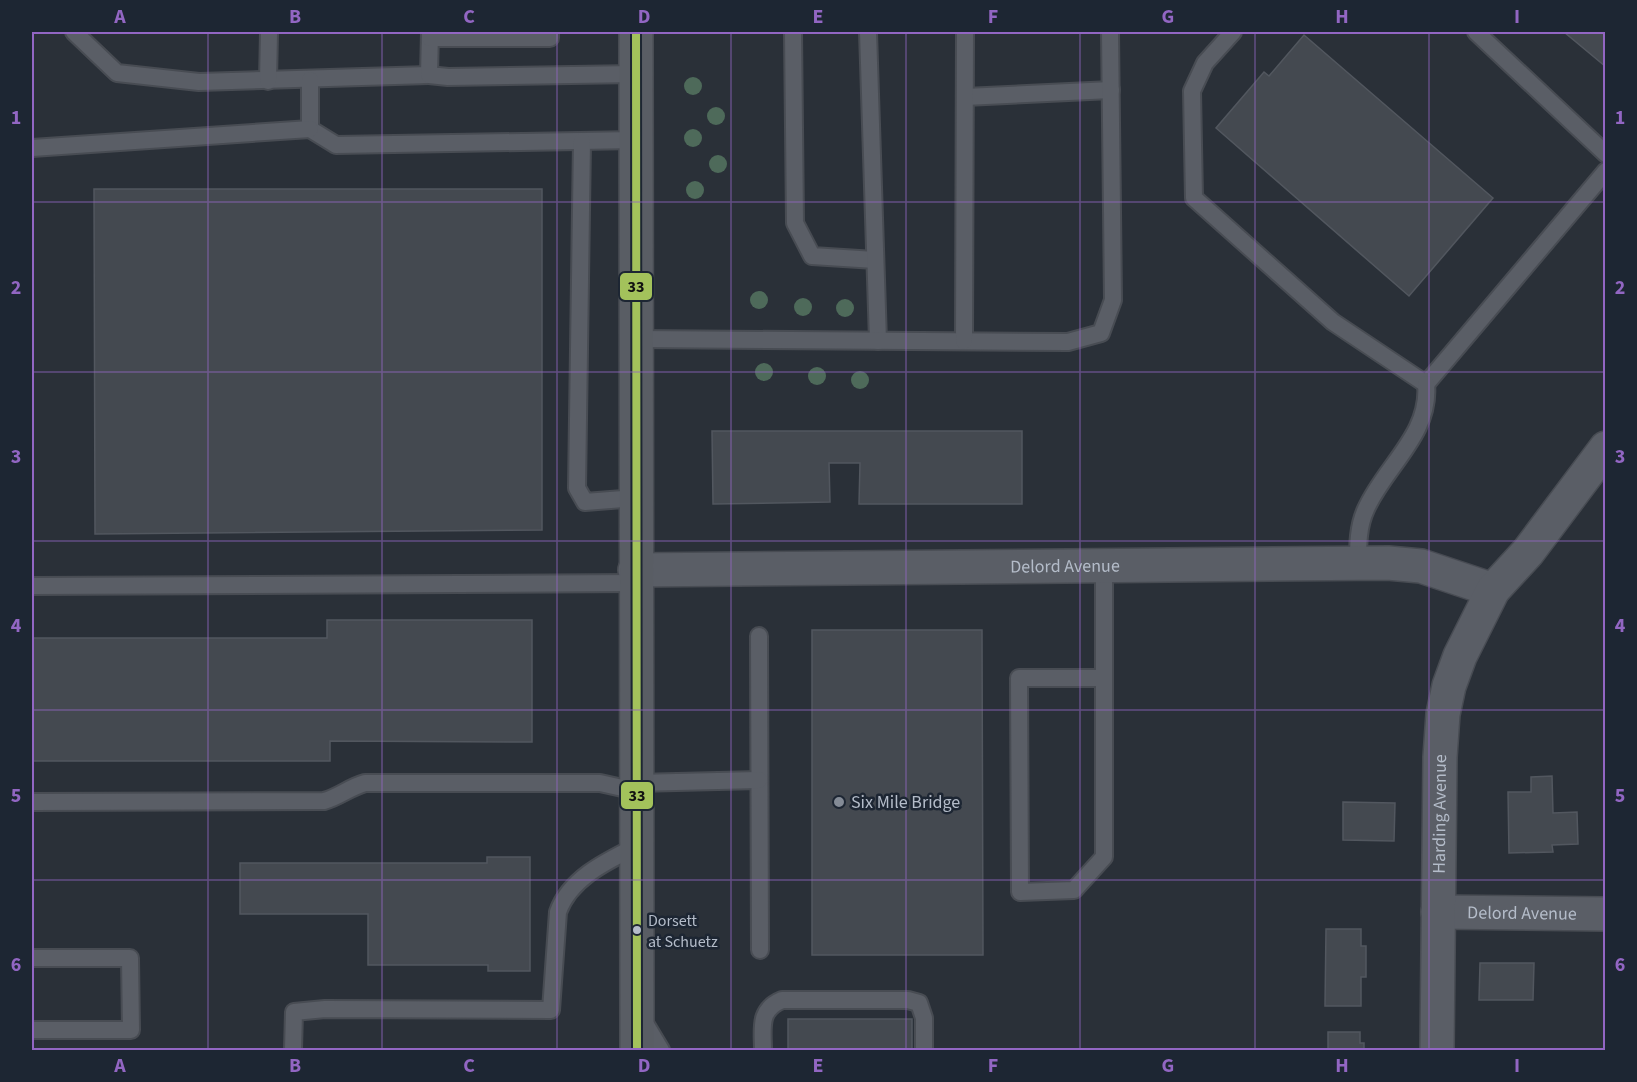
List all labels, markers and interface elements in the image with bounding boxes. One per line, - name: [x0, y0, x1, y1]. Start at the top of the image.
- text: A: [113, 3, 126, 31]
- text: B: [289, 3, 301, 31]
- text: C: [463, 3, 475, 31]
- text: D: [638, 3, 650, 31]
- text: E: [813, 3, 823, 31]
- text: F: [988, 3, 998, 31]
- text: G: [1162, 3, 1174, 31]
- text: H: [1335, 3, 1349, 31]
- text: I: [1514, 3, 1520, 31]
- text: 1: [11, 104, 21, 132]
- text: 1: [1615, 104, 1625, 132]
- line badge: 33: [619, 272, 653, 301]
- text: 2: [11, 274, 21, 302]
- text: 2: [1615, 274, 1625, 302]
- text: 33: [628, 276, 644, 298]
- text: 3: [11, 443, 21, 471]
- text: 3: [1615, 443, 1625, 471]
- street label: Delord Avenue: [1010, 553, 1120, 579]
- text: 4: [11, 612, 22, 640]
- text: 4: [1615, 612, 1626, 640]
- street label: Harding Avenue: [1426, 754, 1453, 874]
- line badge: 33: [620, 781, 654, 810]
- text: 5: [11, 782, 21, 810]
- text: 5: [1615, 782, 1625, 810]
- text: 33: [629, 785, 645, 807]
- place label: Six Mile Bridge: [851, 790, 960, 815]
- marker: Six Mile Bridge: [832, 795, 846, 809]
- street label: Delord Avenue: [1467, 900, 1577, 926]
- place label: Dorsett at Schuetz: [648, 910, 718, 953]
- marker: Dorsett at Schuetz: [631, 924, 643, 936]
- text: 6: [11, 951, 21, 979]
- text: 6: [1615, 951, 1625, 979]
- text: A: [113, 1052, 126, 1080]
- text: B: [289, 1052, 301, 1080]
- text: C: [463, 1052, 475, 1080]
- text: D: [638, 1052, 650, 1080]
- text: E: [813, 1052, 823, 1080]
- text: F: [988, 1052, 998, 1080]
- text: G: [1162, 1052, 1174, 1080]
- text: H: [1335, 1052, 1349, 1080]
- text: I: [1514, 1052, 1520, 1080]

